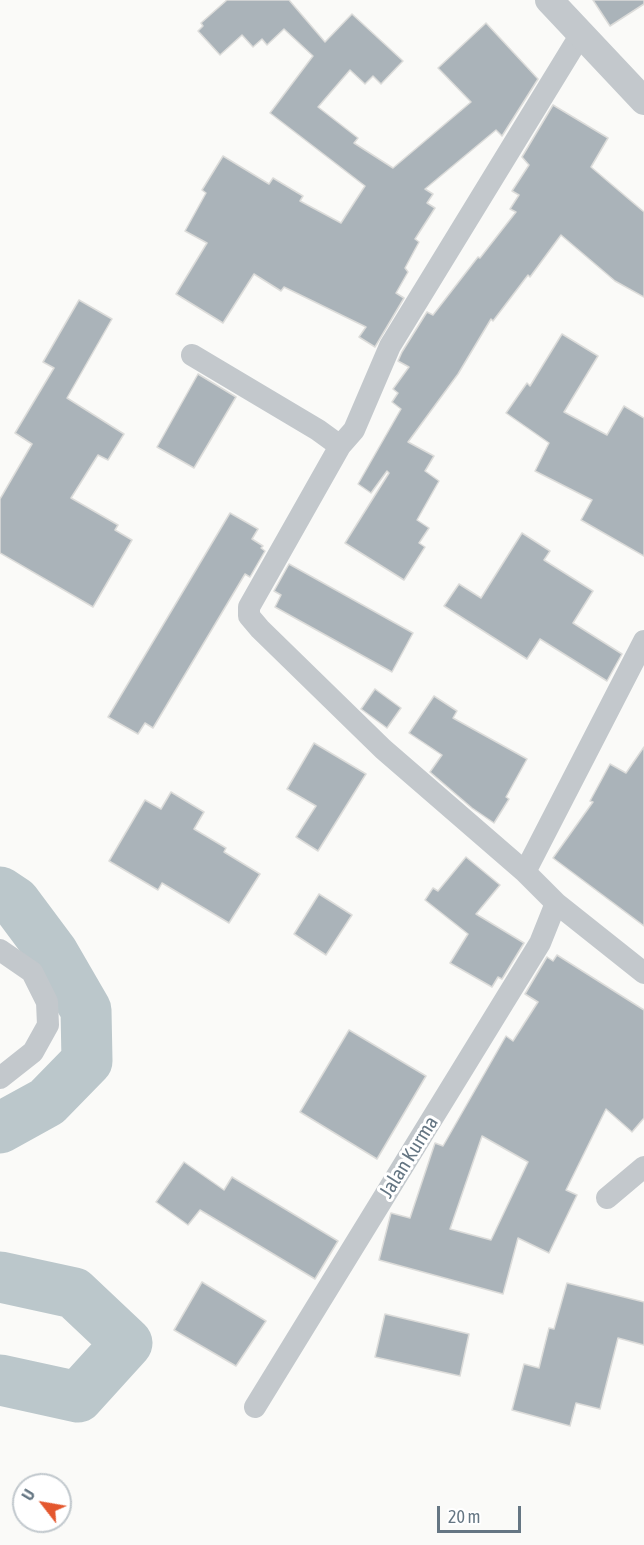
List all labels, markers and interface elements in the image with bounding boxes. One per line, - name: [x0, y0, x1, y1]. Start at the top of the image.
- street label: Jalan Kurma: [375, 1112, 443, 1202]
- north arrow: [12, 1473, 72, 1533]
- text: U: [18, 1486, 38, 1503]
- scale bar: [440, 1494, 524, 1532]
- text: 20 m: [448, 1506, 480, 1527]

